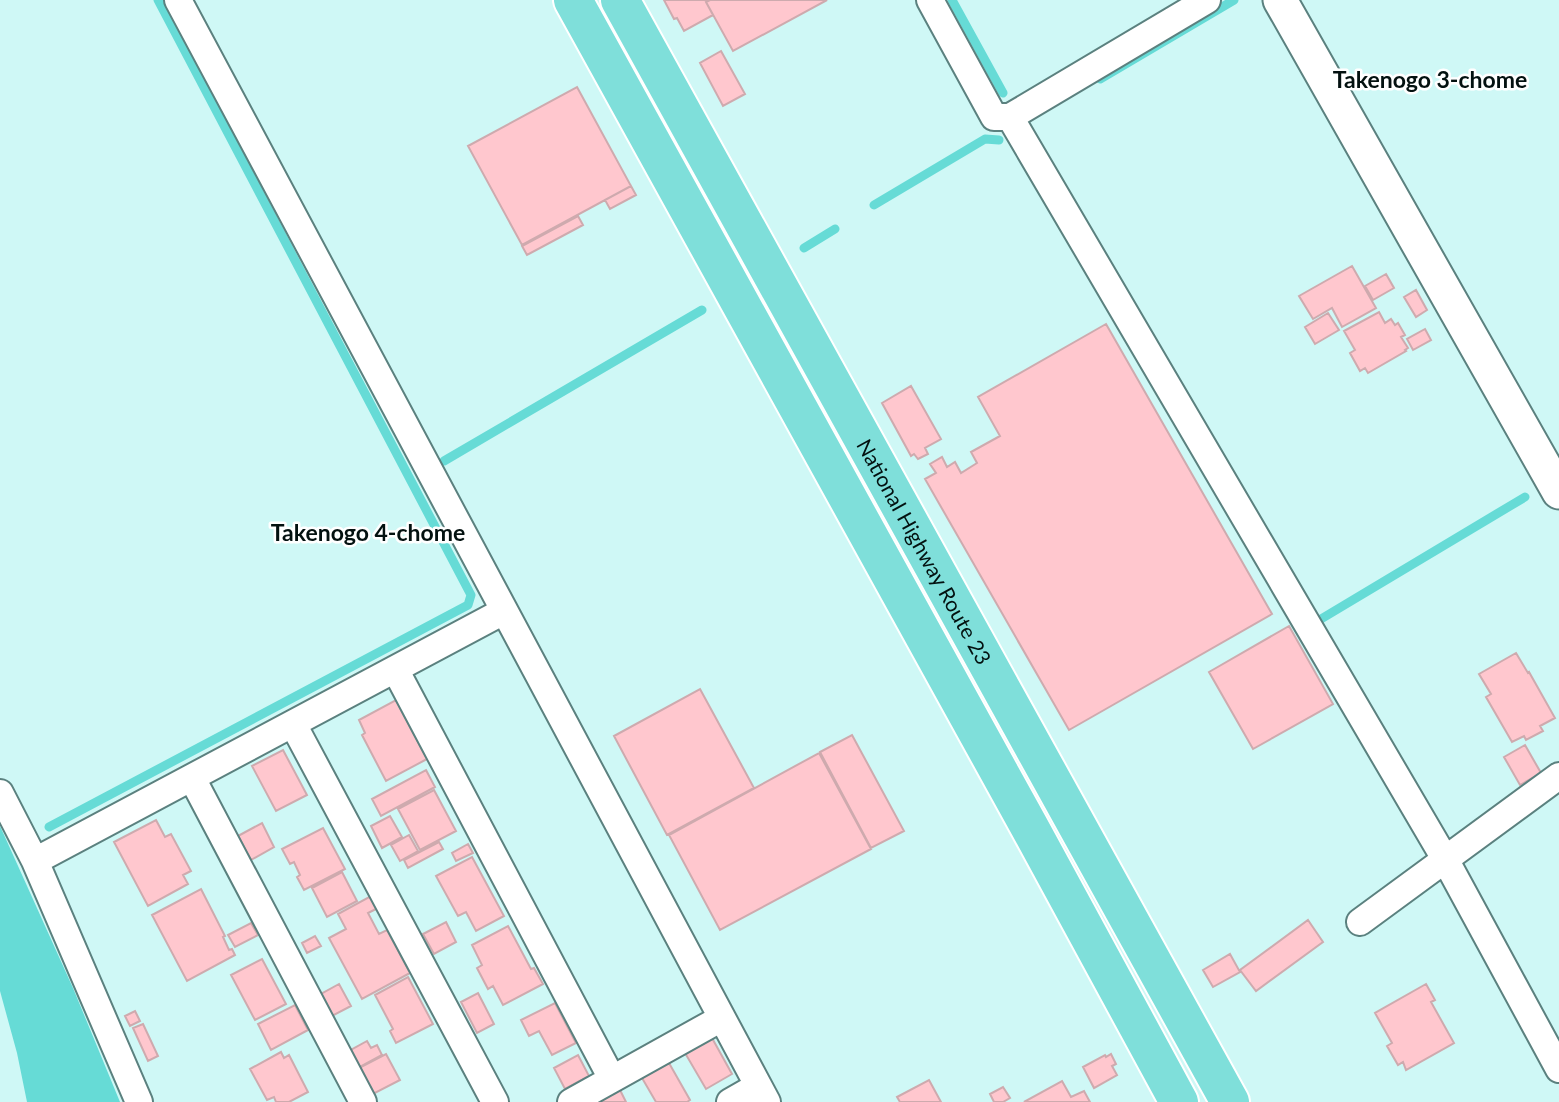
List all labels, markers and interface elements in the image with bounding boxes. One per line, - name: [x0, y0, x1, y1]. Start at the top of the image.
- district label: Takenogo 3-chome: [1333, 65, 1527, 93]
- street label: National Highway Route 23: [853, 434, 997, 668]
- district label: Takenogo 4-chome: [271, 518, 465, 546]

